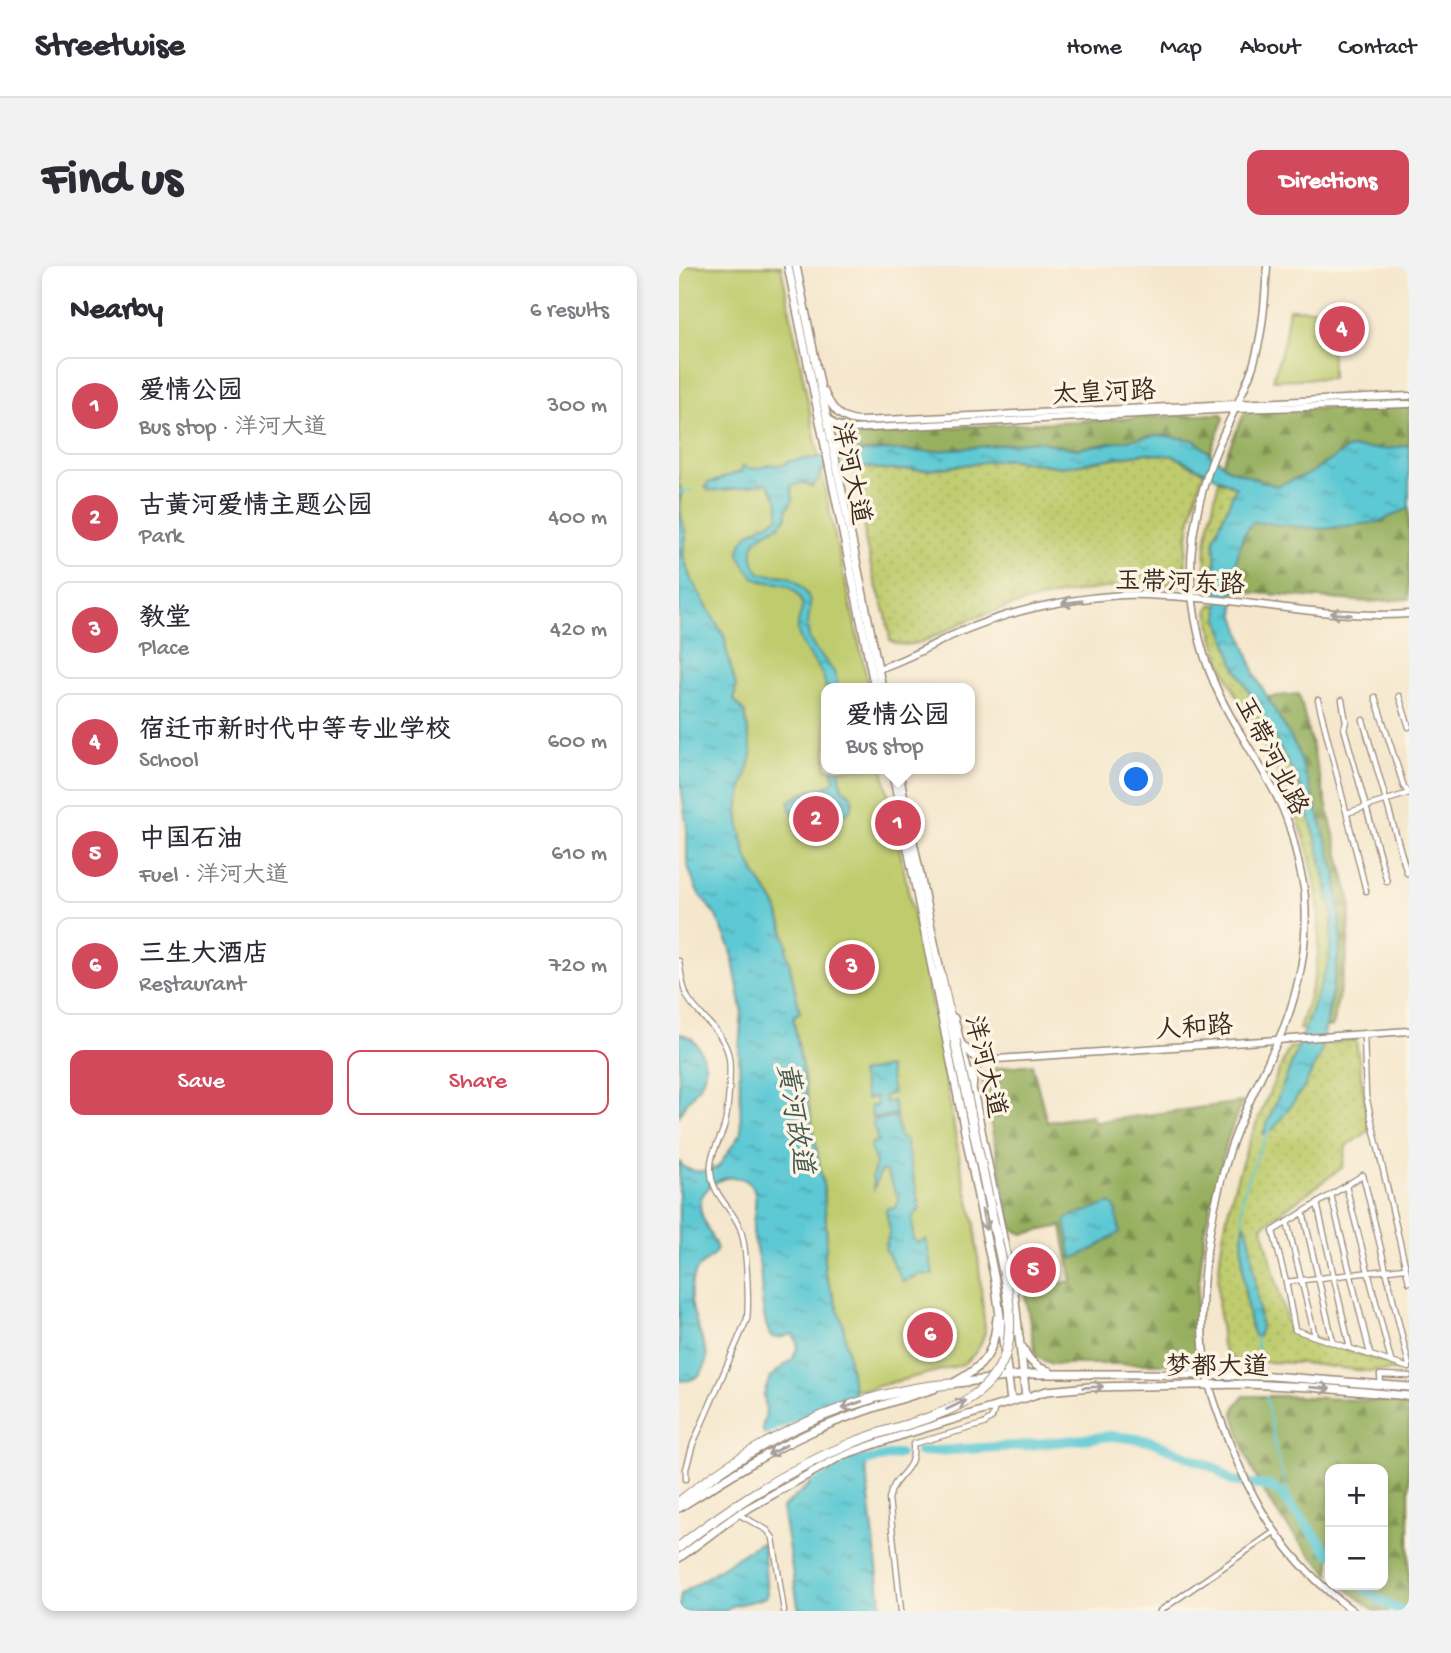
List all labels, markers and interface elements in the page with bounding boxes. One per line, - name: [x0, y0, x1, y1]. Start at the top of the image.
- text: Streetwise: [35, 29, 185, 67]
- text: Home: [1066, 34, 1122, 63]
- text: Map: [1160, 34, 1202, 63]
- text: About: [1240, 34, 1300, 63]
- text: Contact: [1338, 34, 1416, 63]
- button: Directions: [1247, 150, 1409, 215]
- text: Find us: [42, 153, 182, 211]
- text: Nearby: [70, 294, 163, 329]
- text: 6 results: [530, 298, 609, 325]
- pin: 4: [1319, 303, 1365, 355]
- street label: 太皇河路: [1051, 375, 1157, 414]
- text: 爱情公园: [139, 378, 243, 409]
- text: 1: [90, 393, 100, 420]
- text: 300 m: [547, 393, 607, 420]
- text: Bus stop · 洋河大道: [139, 415, 327, 442]
- street label: 洋河大道: [823, 420, 876, 528]
- text: 古黄河爱情主题公园: [139, 493, 373, 524]
- text: 2: [89, 505, 101, 532]
- text: 400 m: [548, 505, 607, 532]
- text: Park: [139, 524, 183, 551]
- street label: 玉带河东路: [1114, 566, 1245, 603]
- one-way arrow: [1061, 595, 1084, 608]
- text: 教堂: [139, 605, 191, 636]
- one-way arrow: [1330, 607, 1353, 620]
- text: 3: [89, 617, 101, 644]
- text: 420 m: [550, 617, 607, 644]
- text: Place: [139, 636, 189, 663]
- popup: [821, 683, 975, 774]
- street label: 玉带河北路: [1226, 691, 1314, 822]
- text: 爱情公园: [846, 703, 950, 734]
- text: 宿迁市新时代中等专业学校: [139, 717, 451, 748]
- text: 4: [90, 729, 100, 756]
- text: 600 m: [547, 729, 607, 756]
- text: Bus stop: [846, 734, 924, 761]
- text: School: [139, 748, 199, 775]
- your location: [1119, 762, 1153, 796]
- pin: 2: [793, 793, 839, 845]
- pin: 1: [875, 797, 921, 849]
- text: 中国石油: [139, 826, 243, 857]
- text: 5: [89, 841, 101, 868]
- text: 610 m: [551, 841, 607, 868]
- text: Fuel · 洋河大道: [139, 863, 289, 890]
- text: 三生大酒店: [139, 941, 269, 972]
- pin: 3: [829, 941, 875, 993]
- text: 6: [89, 953, 101, 980]
- text: 720 m: [549, 953, 607, 980]
- text: Restaurant: [139, 972, 246, 999]
- street label: 人和路: [1154, 1010, 1234, 1049]
- street label: 洋河大道: [955, 1013, 1011, 1121]
- button: Save: [70, 1050, 333, 1115]
- button: Share: [347, 1050, 609, 1115]
- water label: 黄河故道: [767, 1061, 819, 1179]
- one-way arrow: [977, 1208, 991, 1231]
- pin: 5: [1010, 1244, 1056, 1296]
- pin: 6: [907, 1309, 953, 1361]
- street label: 梦都大道: [1165, 1352, 1269, 1385]
- one-way arrow: [1081, 1380, 1104, 1393]
- one-way arrow: [1308, 1382, 1331, 1395]
- one-way arrow: [945, 1398, 966, 1411]
- one-way arrow: [841, 1400, 863, 1412]
- one-way arrow: [767, 1444, 788, 1457]
- map controls: [1325, 1464, 1388, 1590]
- button: +: [1325, 1464, 1388, 1527]
- button: −: [1325, 1527, 1388, 1590]

